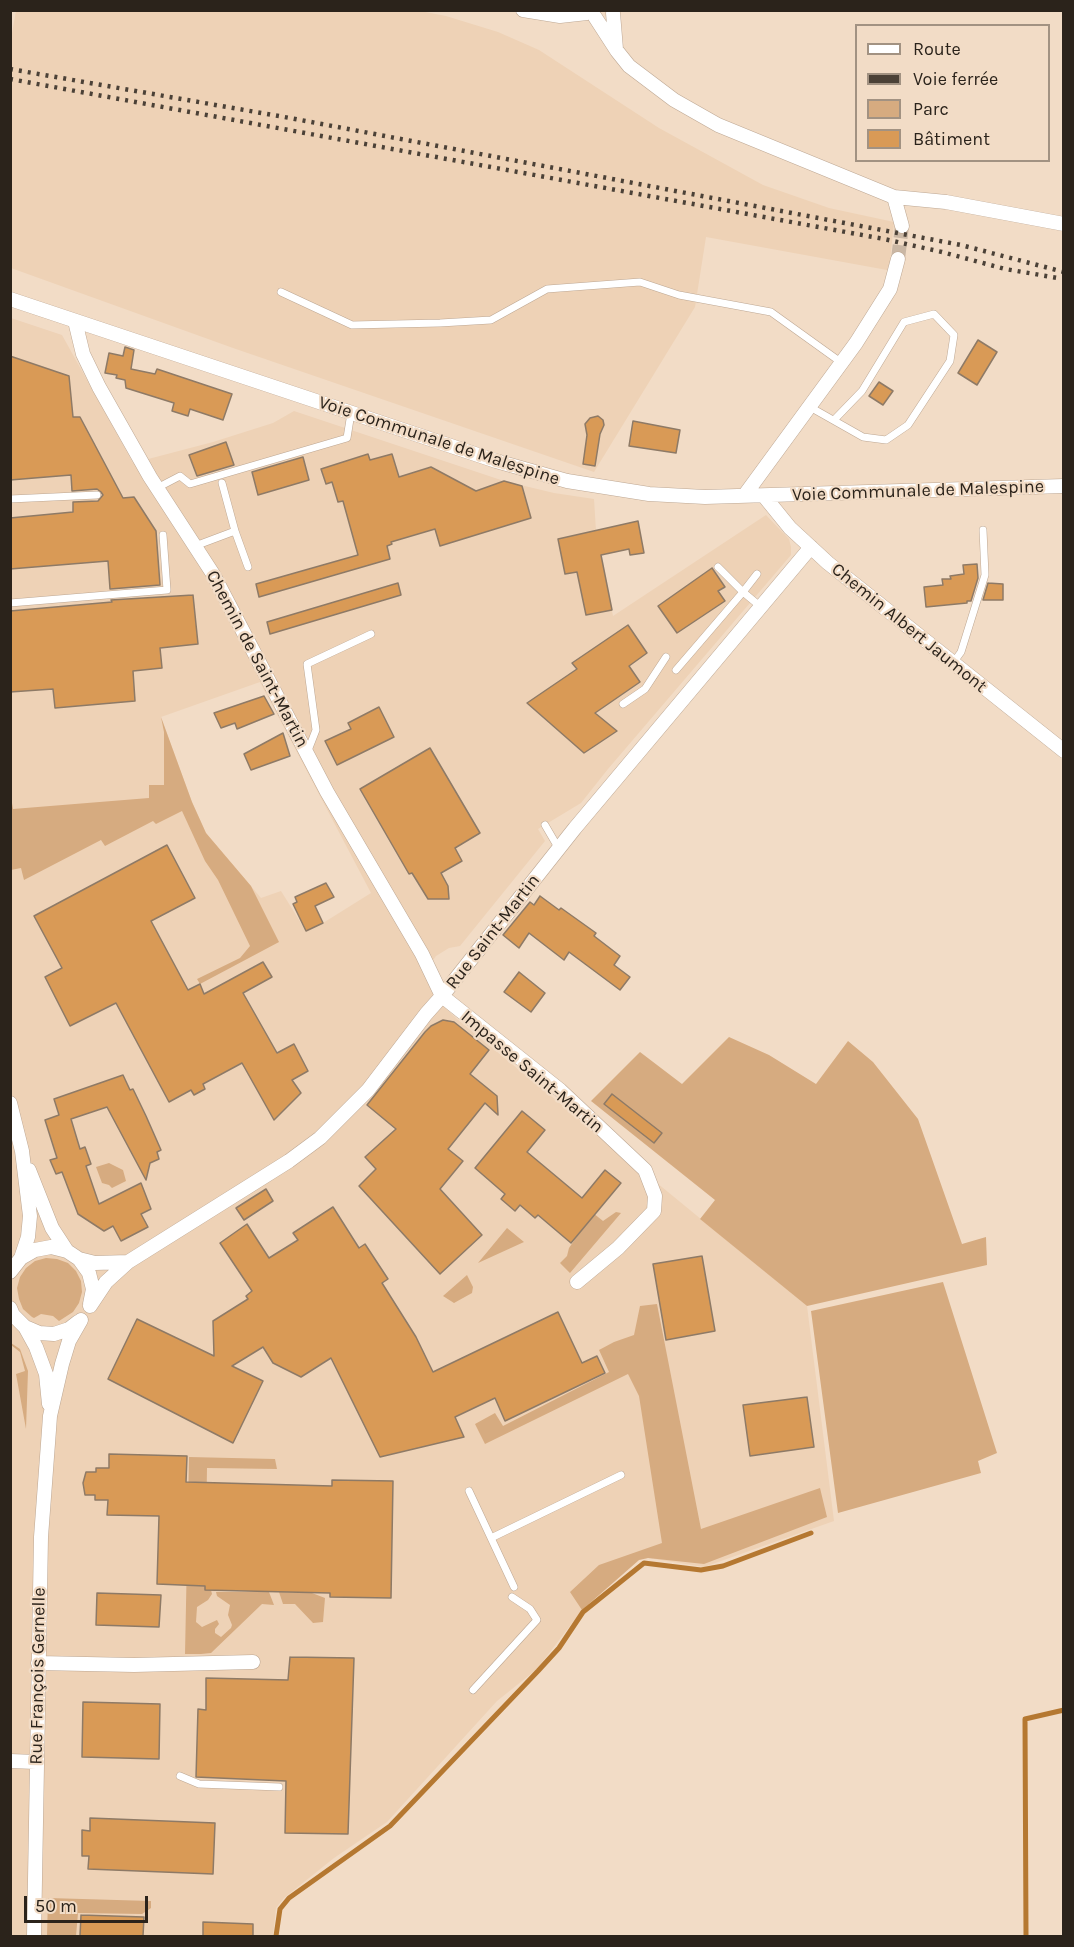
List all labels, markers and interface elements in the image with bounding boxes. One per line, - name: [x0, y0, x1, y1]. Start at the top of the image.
- legend: [855, 24, 1050, 162]
- text: Route: [913, 38, 961, 60]
- text: Voie ferrée: [913, 68, 998, 90]
- text: Parc: [913, 98, 949, 120]
- text: Bâtiment: [913, 128, 990, 150]
- street label: Voie Communale de Malespine: [316, 392, 562, 490]
- street label: Voie Communale de Malespine: [792, 476, 1044, 506]
- street label: Chemin Albert Jaumont: [827, 559, 991, 697]
- street label: Chemin de Saint-Martin: [201, 567, 313, 751]
- street label: Rue Saint-Martin: [441, 870, 545, 994]
- street label: Impasse Saint-Martin: [456, 1006, 608, 1138]
- street label: Rue François Gernelle: [26, 1587, 50, 1765]
- scale bar: [27, 1884, 152, 1922]
- text: 50 m: [35, 1895, 77, 1917]

